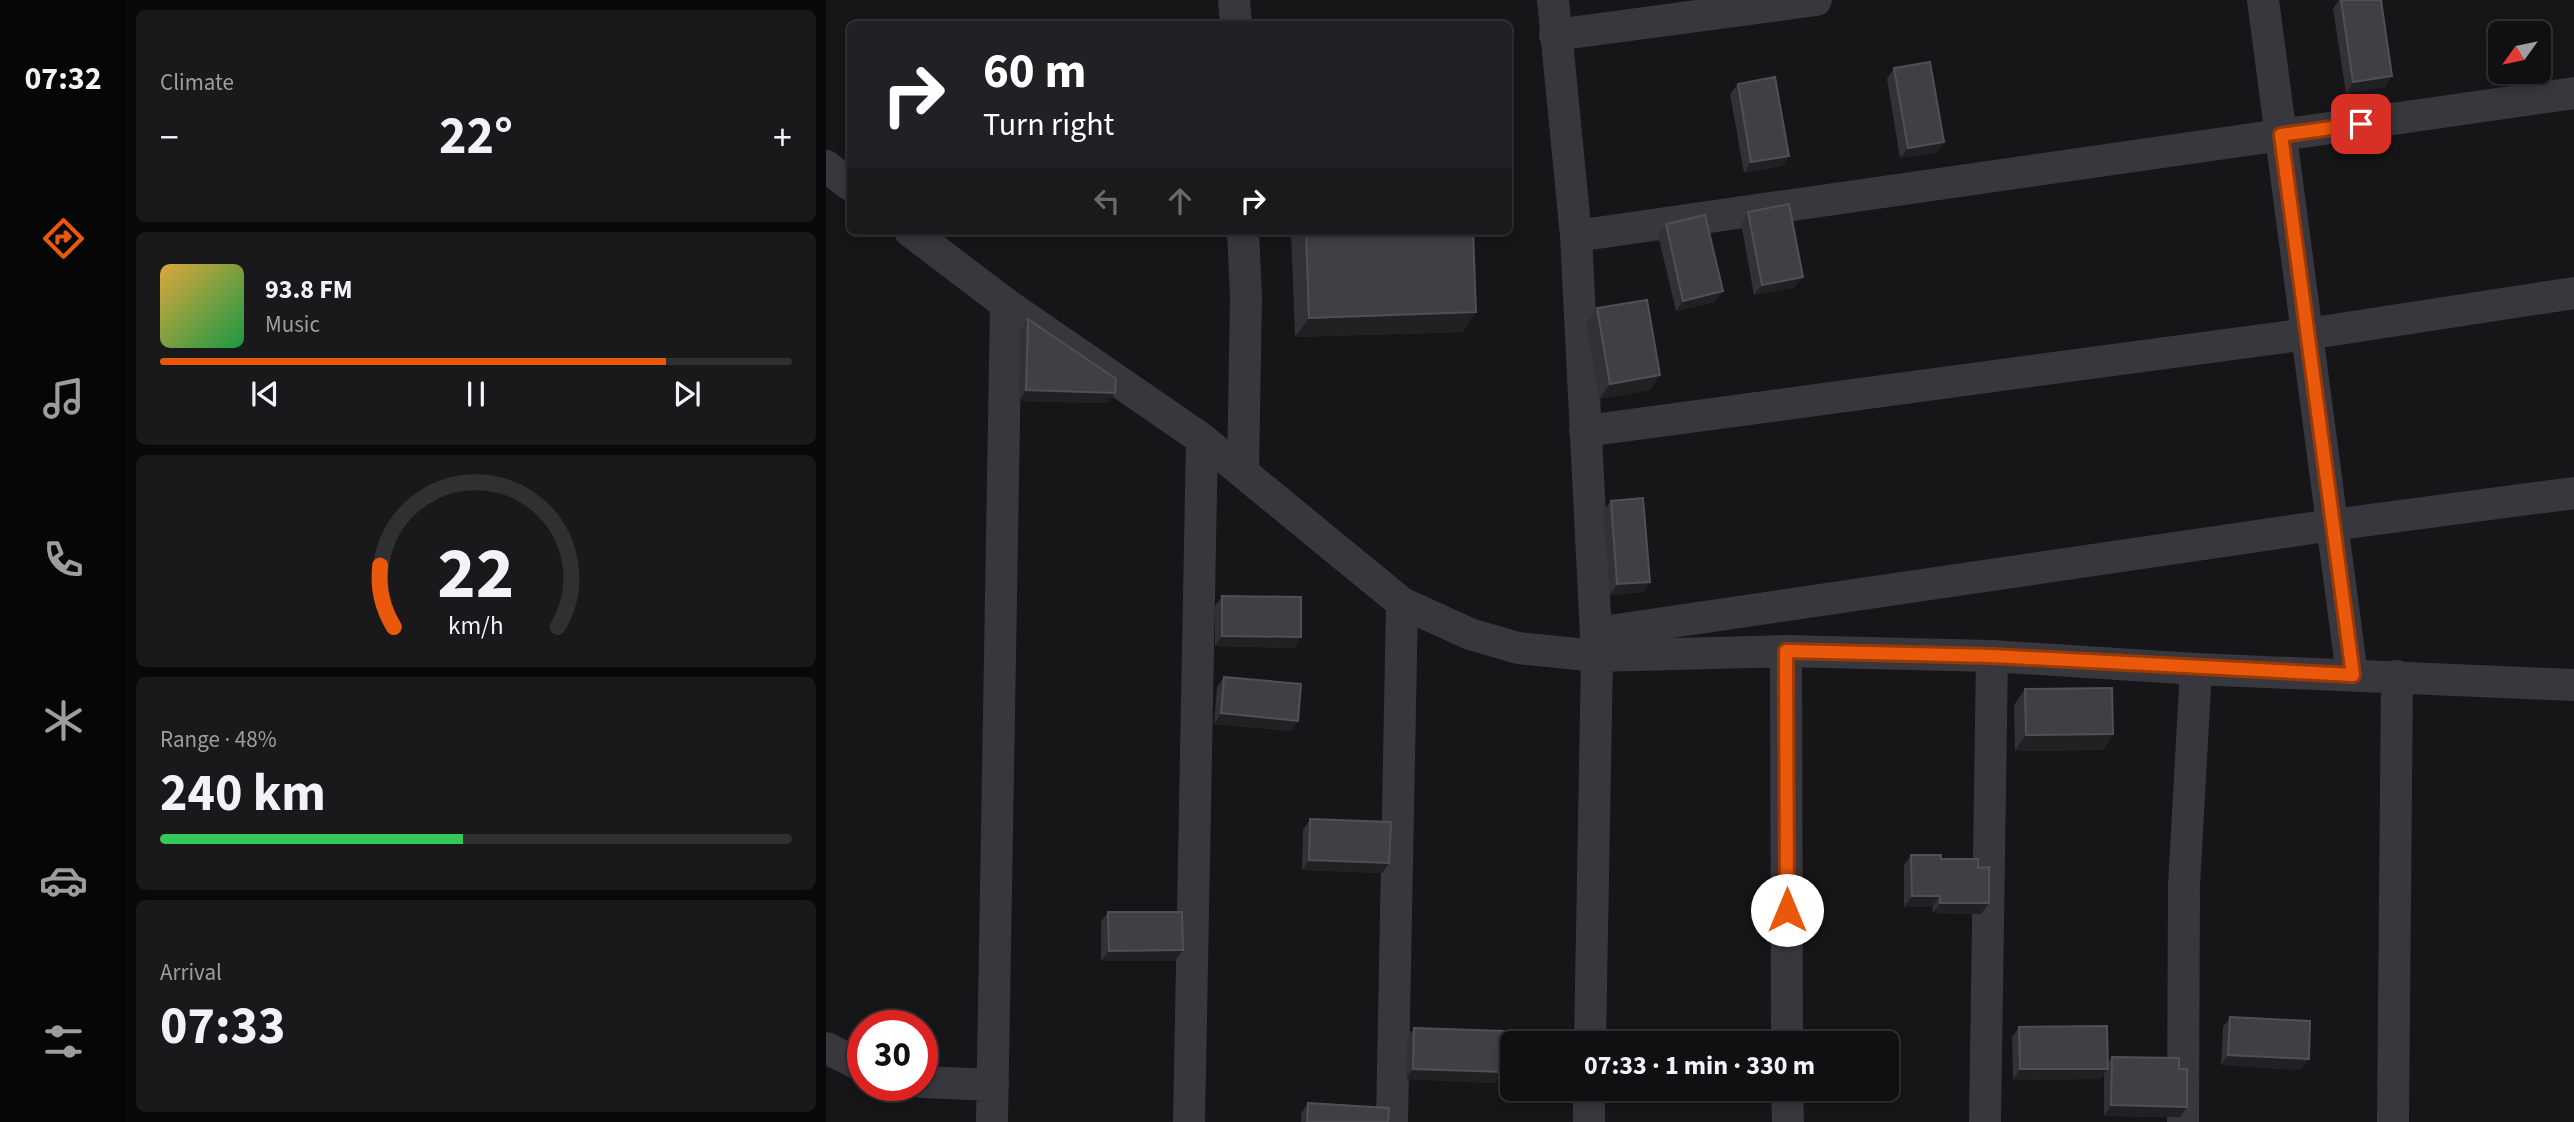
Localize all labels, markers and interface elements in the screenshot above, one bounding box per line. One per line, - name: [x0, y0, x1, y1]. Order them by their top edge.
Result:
- north arrow: [2488, 21, 2552, 84]
- map controls: [2488, 21, 2551, 84]
- text: 60 m: [983, 37, 1087, 107]
- icon: right: [868, 49, 959, 140]
- text: 07:32: [24, 56, 102, 102]
- text: Climate: [160, 66, 234, 99]
- pin: [2331, 94, 2391, 154]
- text: 22°: [439, 100, 513, 174]
- text: Turn right: [983, 102, 1114, 148]
- icon: arrive: [2342, 105, 2380, 143]
- text: −: [160, 111, 179, 165]
- text: +: [773, 111, 792, 165]
- icon: left: [1088, 182, 1126, 220]
- icon: ahead: [1161, 182, 1199, 220]
- icon: right: [1234, 182, 1272, 220]
- icon: directions: [39, 214, 88, 263]
- text: 93.8 FM: [265, 271, 353, 308]
- text: Music: [265, 308, 320, 341]
- icon: music: [39, 374, 88, 423]
- icon: previous: [246, 375, 284, 413]
- icon: pause: [457, 375, 495, 413]
- icon: next: [668, 375, 706, 413]
- text: 22: [438, 522, 514, 626]
- icon: phone: [39, 535, 88, 584]
- text: km/h: [448, 608, 504, 644]
- icon: climate: [39, 696, 88, 745]
- text: Range · 48%: [160, 723, 277, 756]
- text: 240 km: [160, 757, 326, 831]
- icon: car: [39, 856, 88, 905]
- position arrow: [1750, 873, 1824, 947]
- text: Arrival: [160, 956, 222, 989]
- text: 07:33: [160, 990, 285, 1064]
- speed limit sign: 30: [847, 1010, 938, 1101]
- icon: filters: [39, 1017, 88, 1066]
- text: 07:33 · 1 min · 330 m: [1584, 1047, 1815, 1084]

